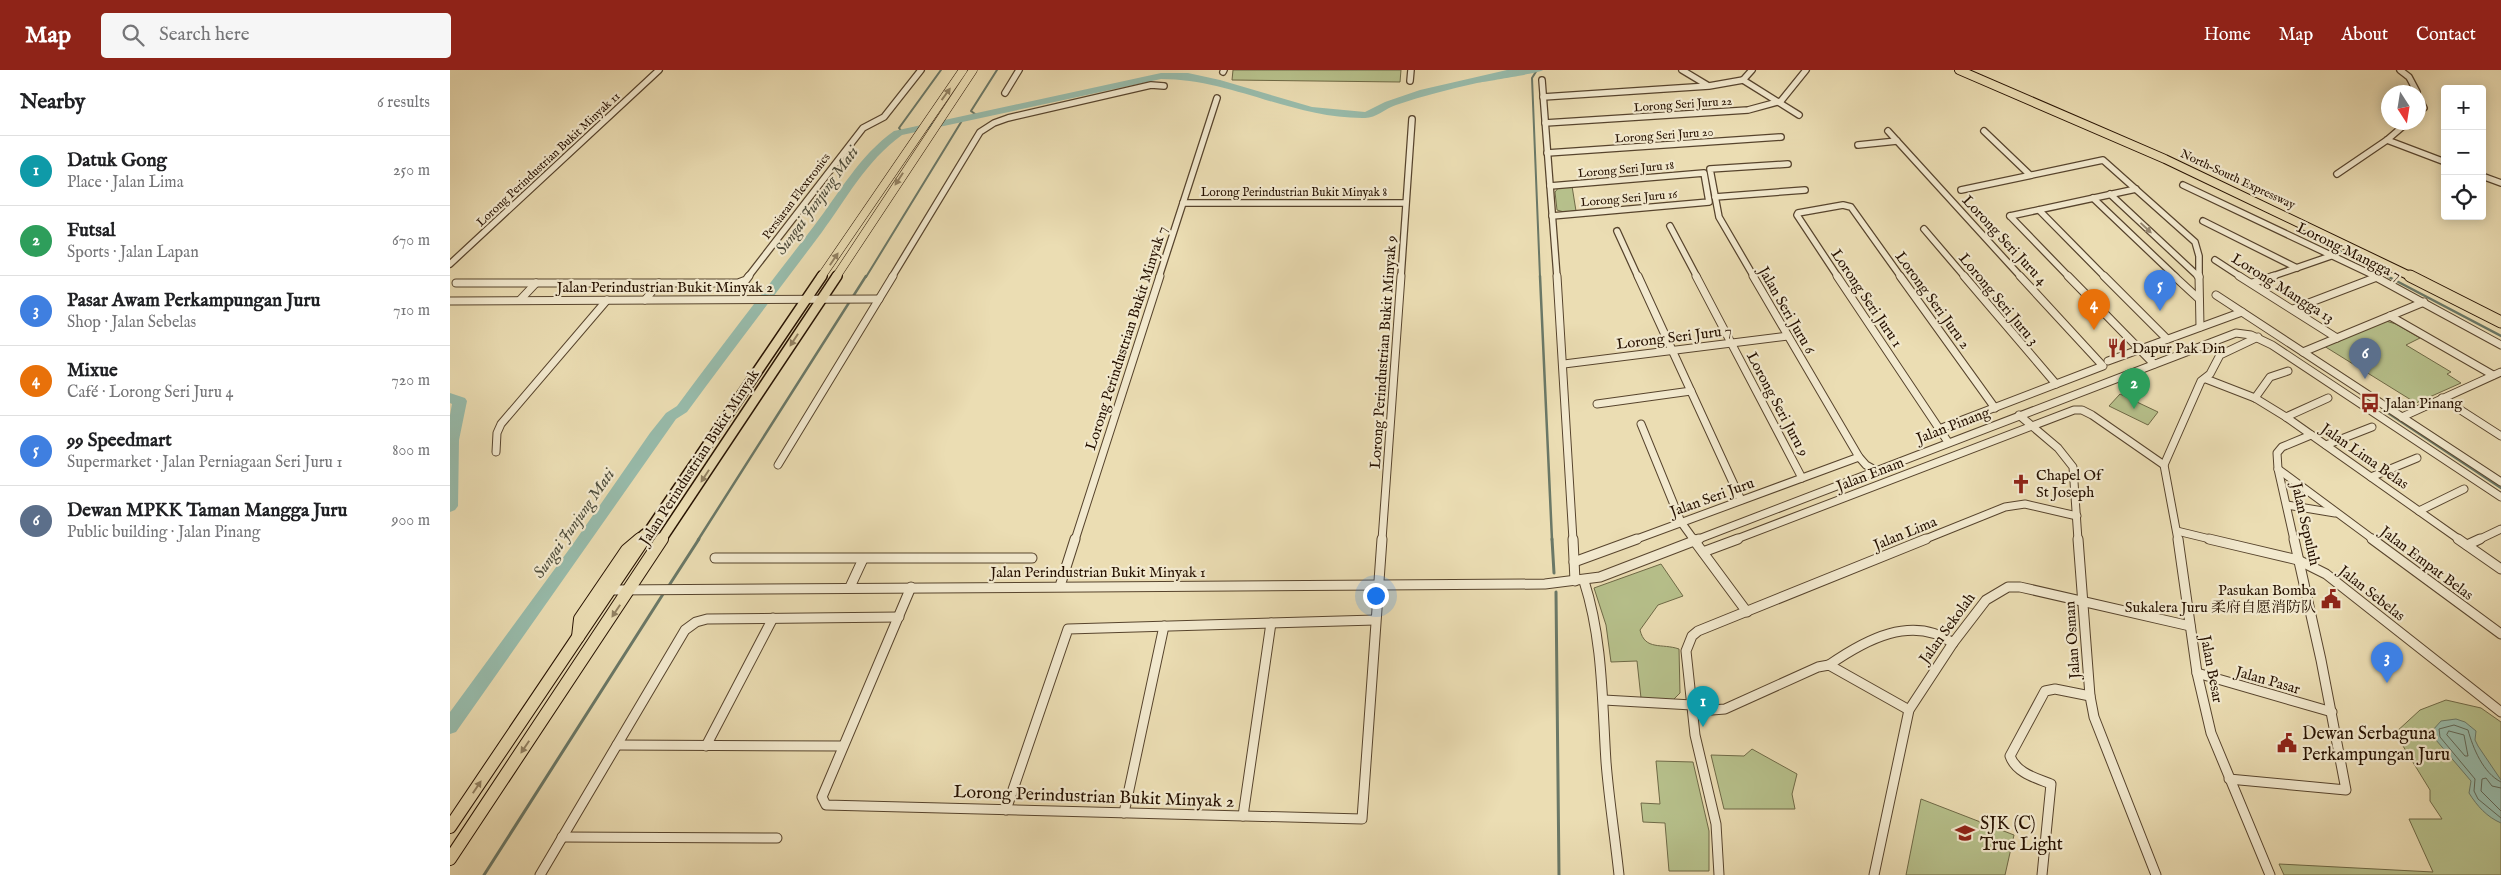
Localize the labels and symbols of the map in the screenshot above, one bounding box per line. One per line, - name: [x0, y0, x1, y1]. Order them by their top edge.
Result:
- north arrow: [2381, 85, 2426, 130]
- one-way arrow: [941, 87, 951, 101]
- street label: Lorong Perindustrian Bukit Minyak 11: [473, 89, 623, 230]
- street label: Lorong Seri Juru 22: [1633, 94, 1733, 116]
- street label: Lorong Seri Juru 20: [1614, 125, 1714, 147]
- water label: Sungai Junjung Mati: [772, 142, 864, 259]
- street label: North–South Expressway: [2177, 146, 2298, 214]
- street label: Persiaran Flextronics: [759, 150, 834, 242]
- street label: Lorong Seri Juru 18: [1577, 158, 1675, 182]
- one-way arrow: [895, 172, 904, 186]
- street label: Lorong Perindustrian Bukit Minyak 8: [1201, 185, 1388, 200]
- street label: Lorong Seri Juru 16: [1580, 187, 1679, 211]
- street label: Lorong Seri Juru 4: [1958, 191, 2052, 290]
- street label: Lorong Mangga 7: [2294, 218, 2404, 285]
- one-way arrow: [2140, 222, 2152, 234]
- street label: Lorong Perindustrian Bukit Minyak 7: [1081, 224, 1172, 453]
- street label: Lorong Perindustrian Bukit Minyak 9: [1366, 235, 1401, 469]
- street label: Lorong Seri Juru 1: [1827, 245, 1907, 351]
- street label: Lorong Seri Juru 2: [1891, 248, 1974, 353]
- street label: Lorong Seri Juru 3: [1954, 249, 2043, 349]
- street label: Lorong Mangga 13: [2228, 249, 2338, 328]
- one-way arrow: [829, 252, 838, 265]
- street label: Jalan Seri Juru 6: [1753, 261, 1820, 358]
- pin: 5: [2144, 270, 2176, 311]
- street label: Jalan Perindustrian Bukit Minyak 2: [555, 278, 773, 297]
- pin: 4: [2078, 289, 2110, 330]
- street label: Lorong Seri Juru 7: [1615, 321, 1733, 354]
- one-way arrow: [789, 333, 799, 347]
- restaurant icon: Dapur Pak Din: [2106, 337, 2128, 359]
- pin: 6: [2349, 338, 2381, 379]
- place label: Dapur Pak Din: [2132, 339, 2226, 358]
- street label: Lorong Seri Juru 9: [1742, 349, 1813, 460]
- street label: Jalan Perindustrian Bukit Minyak: [634, 365, 764, 551]
- pin: 2: [2118, 368, 2150, 409]
- bus stop icon: Jalan Pinang: [2359, 392, 2381, 414]
- place label: Jalan Pinang: [2383, 394, 2463, 413]
- street label: Jalan Pinang: [1912, 402, 1993, 449]
- street label: Jalan Lima Belas: [2316, 418, 2412, 494]
- street label: Jalan Enam: [1832, 453, 1907, 497]
- water label: Sungai Junjung Mati: [529, 464, 621, 583]
- place label: Chapel Of St Joseph: [2036, 466, 2104, 502]
- one-way arrow: [700, 469, 710, 482]
- street label: Jalan Seri Juru: [1666, 473, 1757, 522]
- church icon: Chapel Of St Joseph: [2010, 473, 2032, 495]
- street label: Jalan Sepuluh: [2286, 479, 2324, 567]
- street label: Jalan Lima: [1869, 512, 1940, 556]
- street label: Jalan Empat Belas: [2375, 521, 2477, 605]
- street label: Jalan Sebelas: [2333, 560, 2409, 625]
- street label: Jalan Perindustrian Bukit Minyak 1: [988, 563, 1206, 582]
- place label: Pasukan Bomba Sukalera Juru 柔府自愿消防队: [2125, 581, 2317, 617]
- your location: [1363, 583, 1389, 609]
- public building icon: Pasukan Bomba Sukalera Juru 柔府自愿消防队: [2320, 588, 2342, 610]
- street label: Jalan Sekolah: [1914, 589, 1980, 669]
- street label: Jalan Osman: [2060, 600, 2085, 681]
- one-way arrow: [611, 605, 620, 618]
- street label: Jalan Besar: [2195, 632, 2227, 705]
- pin: 3: [2371, 642, 2403, 683]
- street label: Jalan Pasar: [2231, 662, 2303, 699]
- pin: 1: [1687, 686, 1719, 727]
- place label: Dewan Serbaguna Perkampungan Juru: [2302, 723, 2450, 767]
- public building icon: Dewan Serbaguna Perkampungan Juru: [2276, 732, 2298, 754]
- one-way arrow: [520, 740, 530, 753]
- one-way arrow: [473, 780, 482, 794]
- street label: Lorong Perindustrian Bukit Minyak 2: [953, 781, 1235, 814]
- place label: SJK (C) True Light: [1980, 813, 2063, 857]
- school or university icon: SJK (C) True Light: [1954, 822, 1976, 844]

